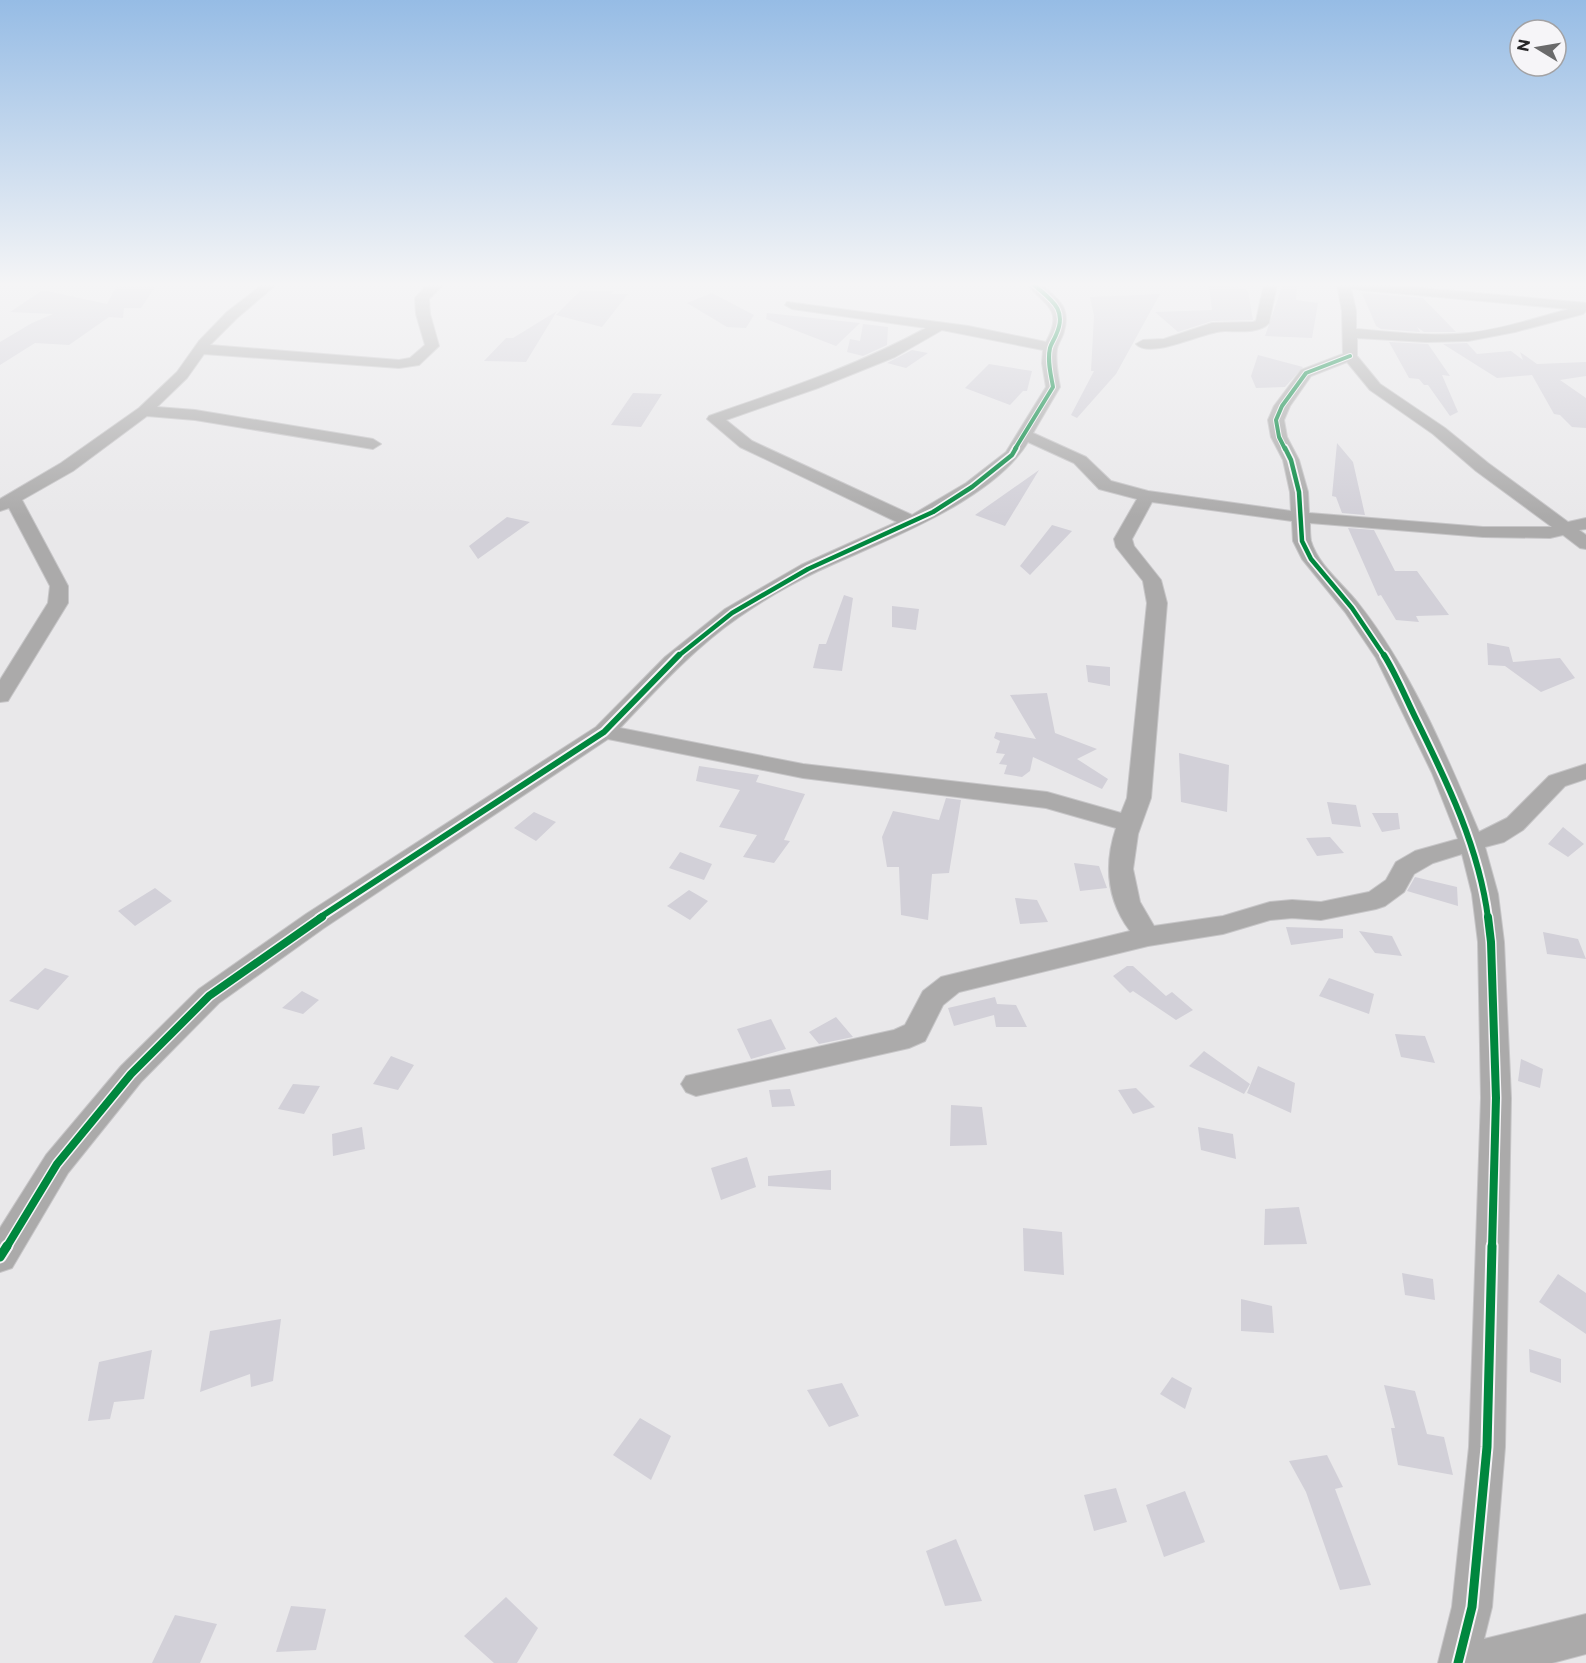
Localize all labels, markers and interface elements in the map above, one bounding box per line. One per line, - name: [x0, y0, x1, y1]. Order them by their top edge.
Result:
- north arrow: [1508, 18, 1568, 78]
- text: N: [1512, 37, 1533, 53]

